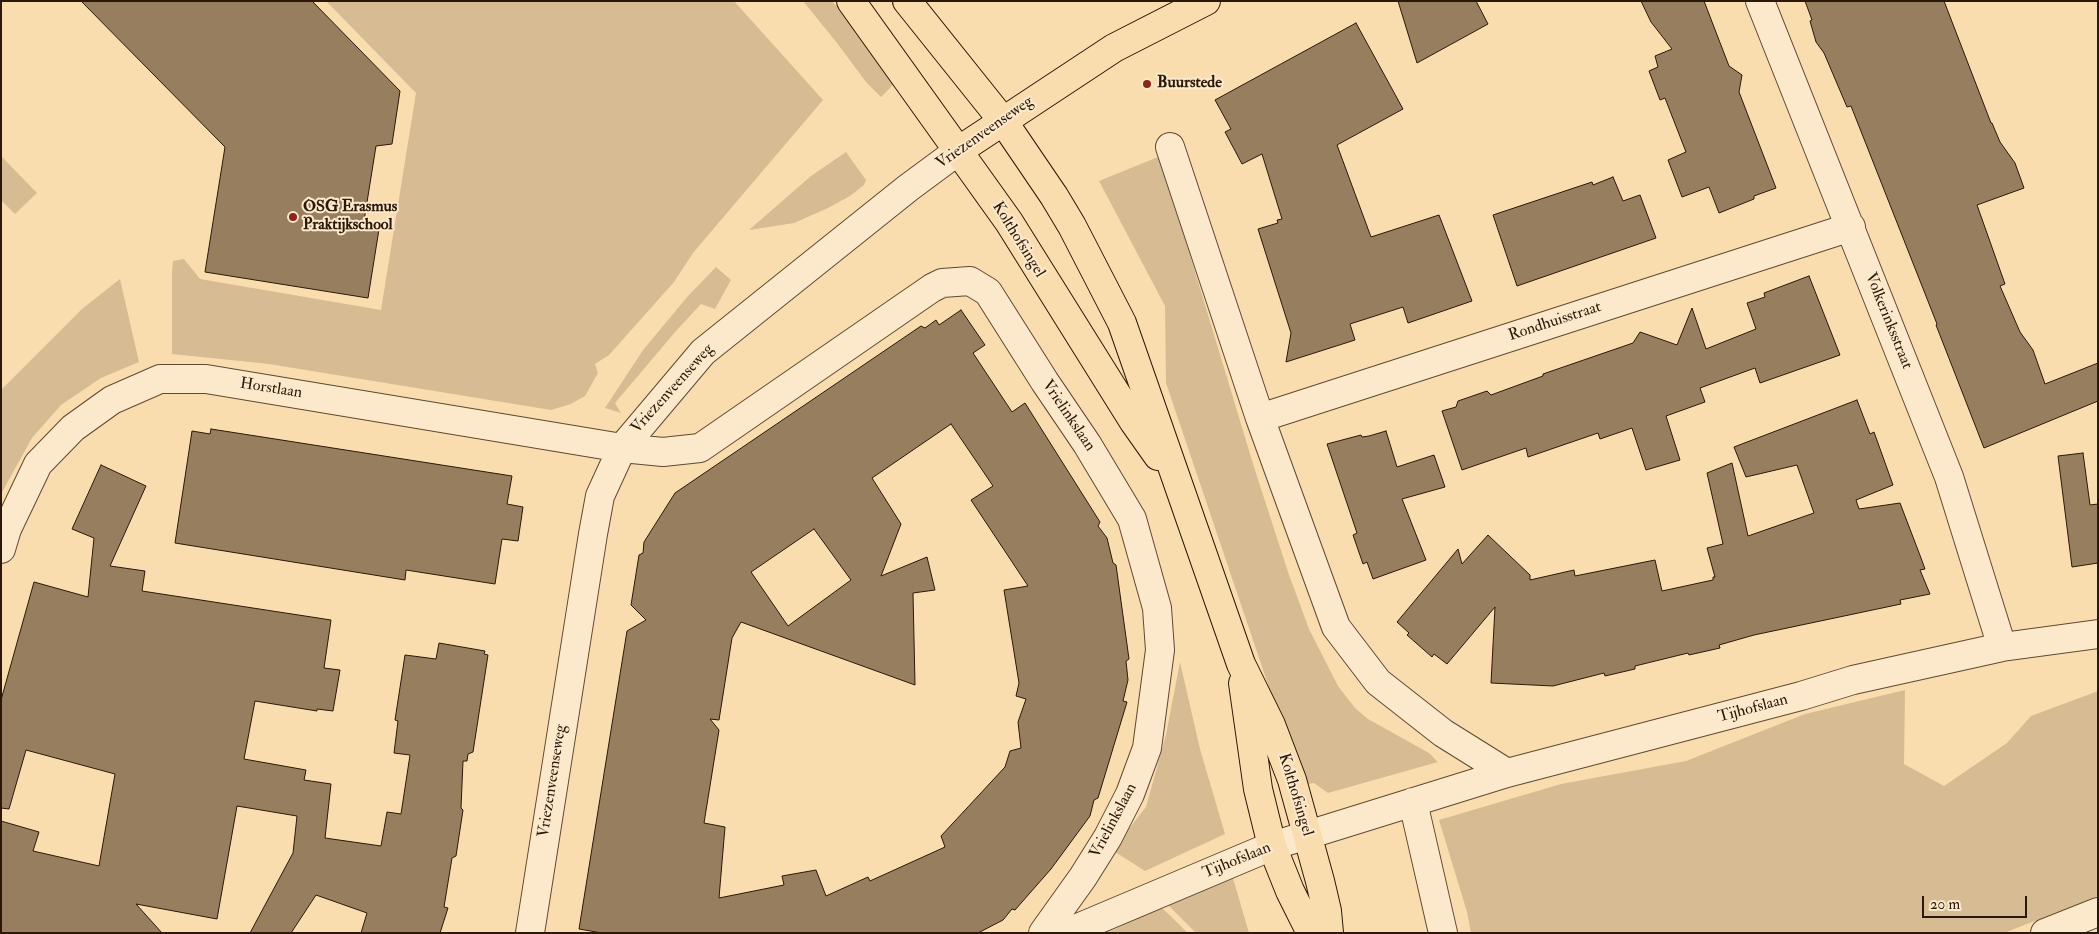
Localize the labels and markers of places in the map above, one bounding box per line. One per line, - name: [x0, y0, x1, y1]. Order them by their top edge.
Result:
- place label: Buurstede: [1157, 74, 1222, 94]
- marker: Buurstede: [1141, 78, 1153, 90]
- place label: OSG Erasmus Praktijkschool: [303, 198, 397, 236]
- marker: OSG Erasmus Praktijkschool: [287, 211, 299, 223]

